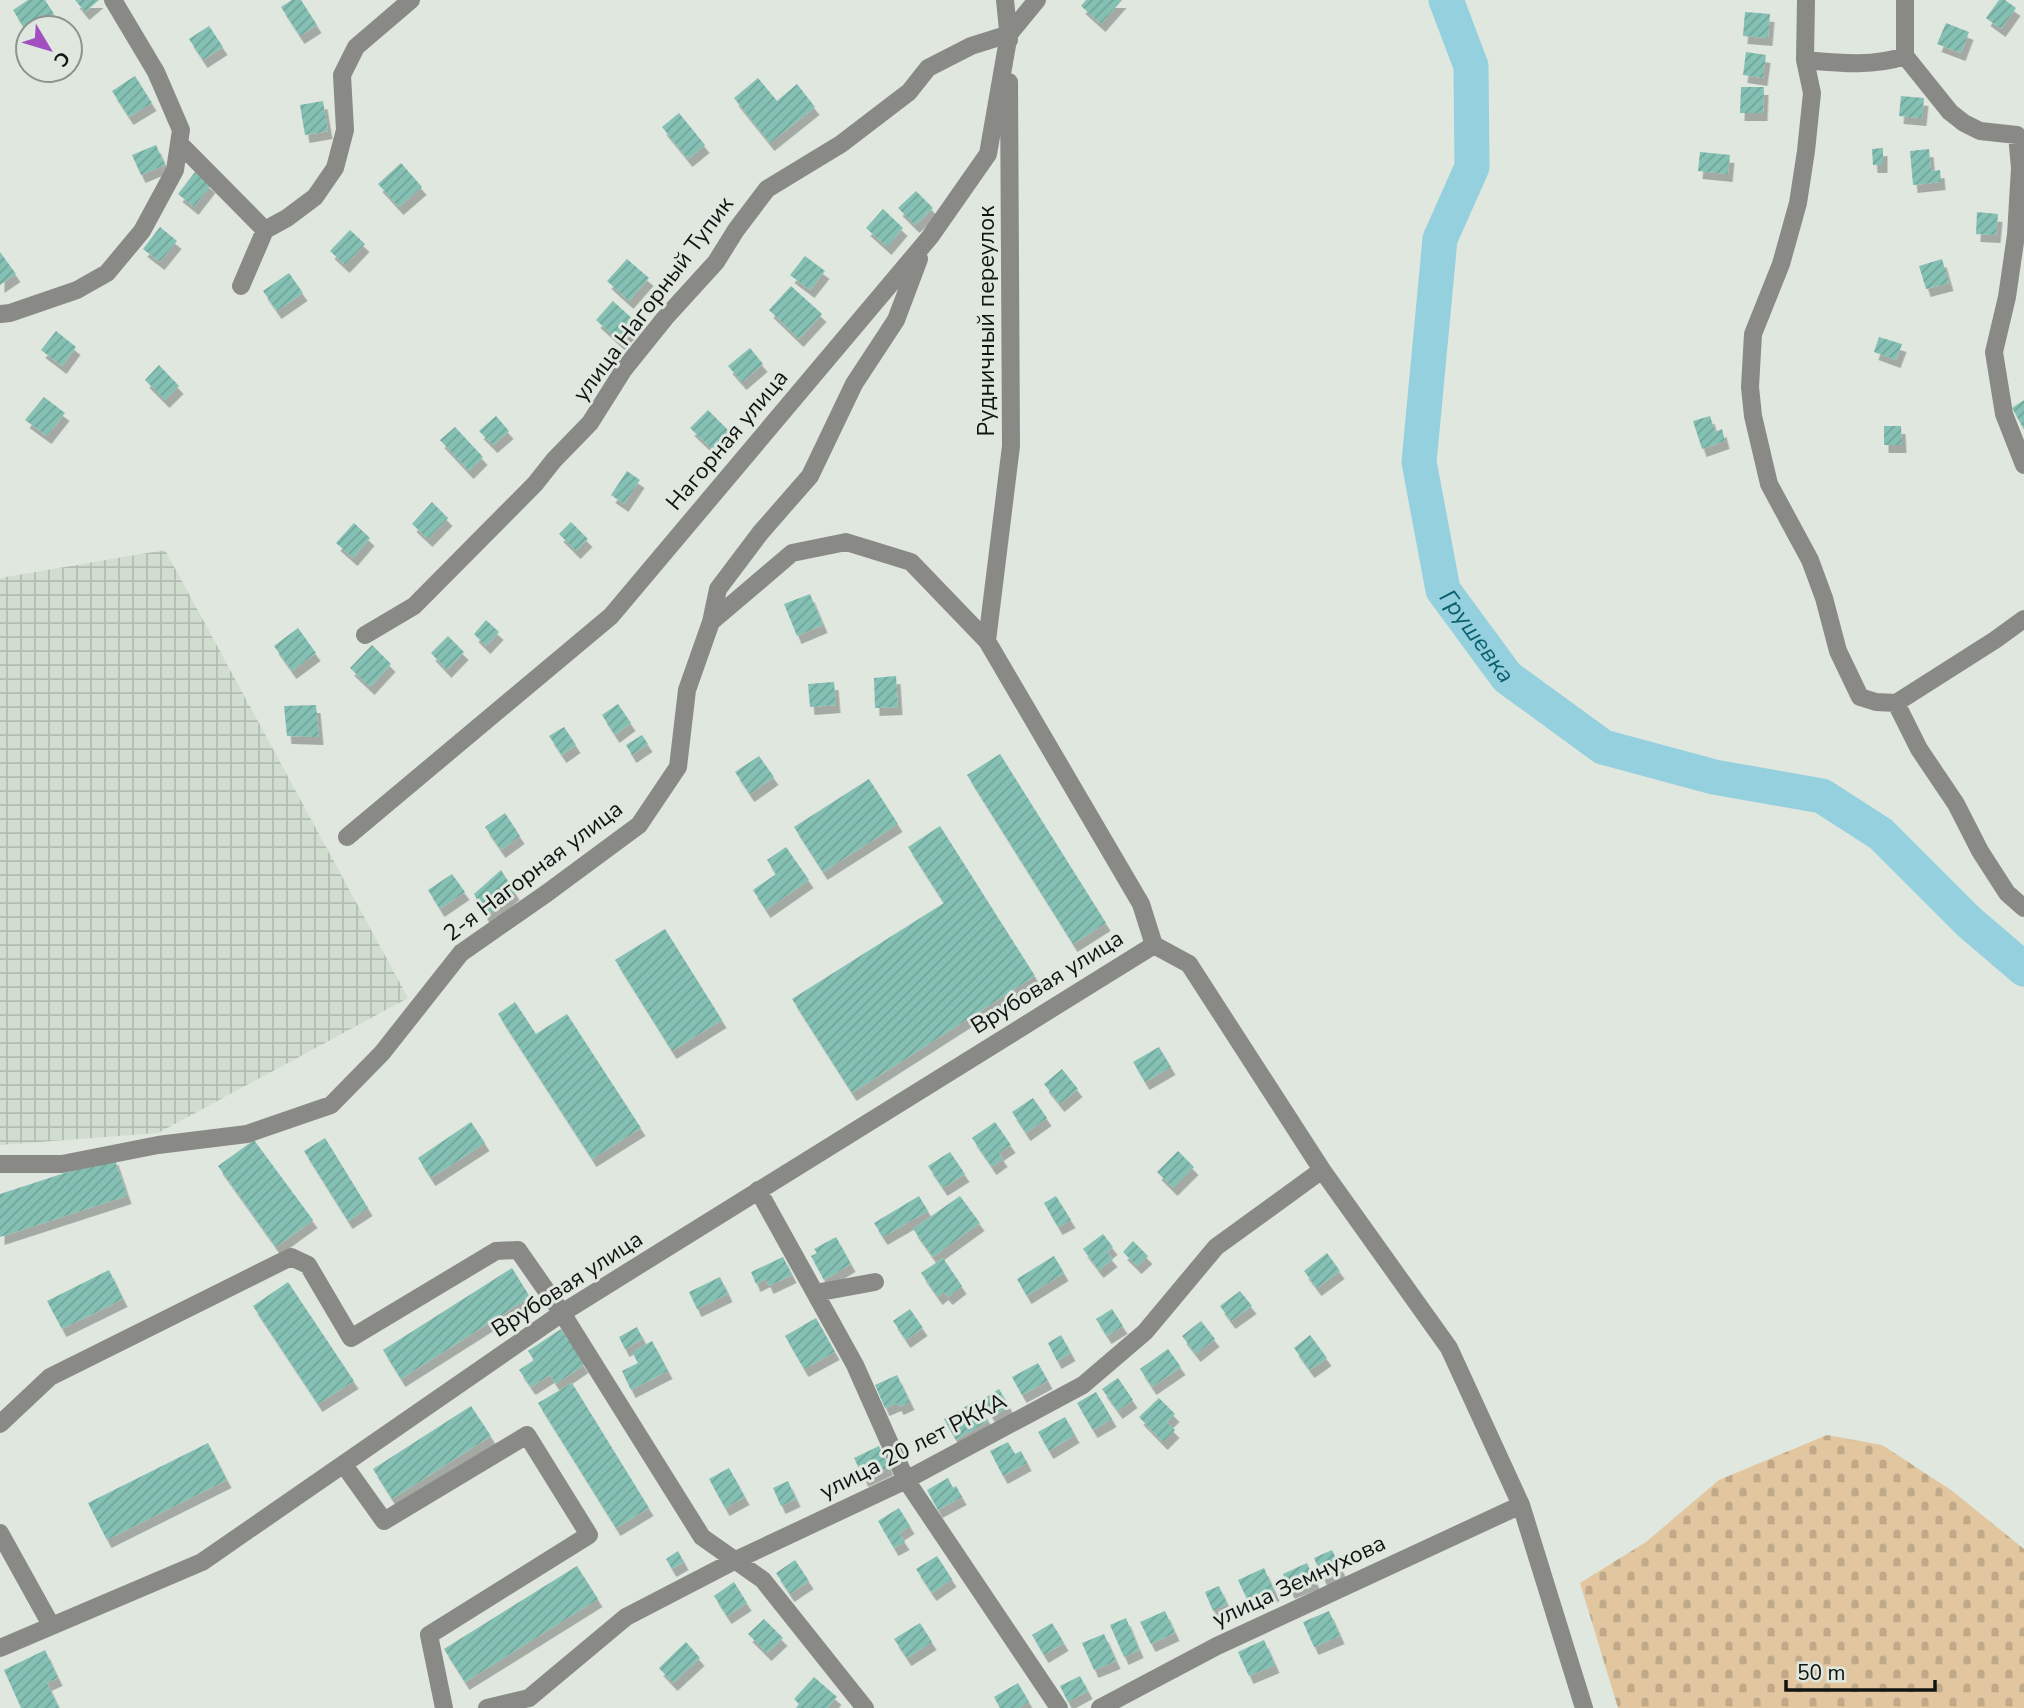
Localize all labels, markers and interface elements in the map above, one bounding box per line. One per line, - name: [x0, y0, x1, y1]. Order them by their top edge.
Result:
- north arrow: [14, 14, 84, 84]
- text: С: [47, 46, 76, 72]
- street label: улица Нагорный Тупик: [566, 189, 741, 408]
- street label: Рудничный переулок: [971, 205, 1002, 436]
- street label: Нагорная улица: [659, 363, 795, 517]
- water label: Грушевка: [1432, 583, 1522, 689]
- street label: 2-я Нагорная улица: [437, 793, 629, 949]
- street label: Врубовая улица: [965, 923, 1129, 1041]
- street label: Врубовая улица: [485, 1223, 649, 1345]
- street label: улица 20 лет РККА: [814, 1385, 1012, 1507]
- street label: улица Земнухова: [1207, 1527, 1391, 1635]
- scale bar: [1786, 1648, 1935, 1692]
- text: 50 m: [1797, 1659, 1846, 1687]

